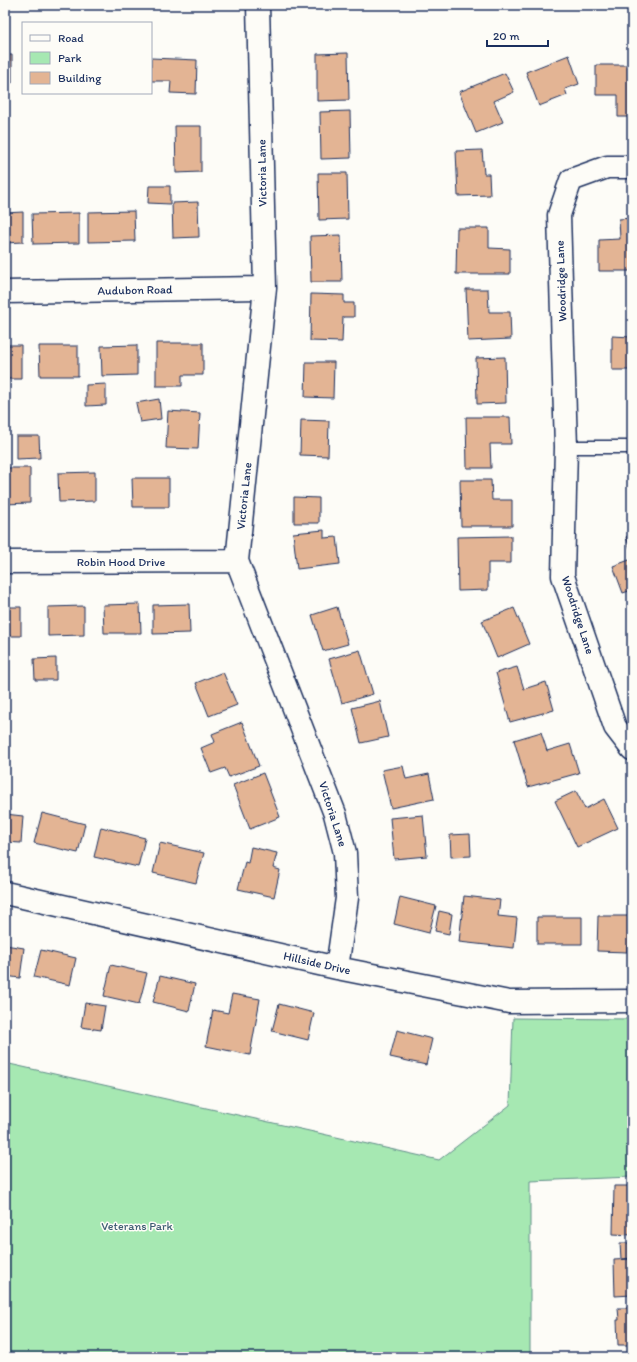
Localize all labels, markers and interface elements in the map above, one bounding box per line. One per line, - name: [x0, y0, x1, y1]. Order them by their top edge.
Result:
- legend: [22, 22, 152, 94]
- scale bar: [487, 22, 548, 48]
- text: 20 m: [493, 29, 520, 43]
- text: Road: [58, 31, 84, 45]
- text: Park: [58, 51, 82, 65]
- text: Building: [58, 71, 102, 85]
- street label: Victoria Lane: [254, 139, 270, 207]
- street label: Woodridge Lane: [553, 240, 569, 322]
- street label: Audubon Road: [97, 282, 173, 298]
- street label: Victoria Lane: [234, 461, 255, 530]
- street label: Robin Hood Drive: [77, 555, 166, 569]
- street label: Woodridge Lane: [559, 574, 597, 656]
- street label: Victoria Lane: [316, 780, 350, 849]
- street label: Hillside Drive: [282, 948, 352, 978]
- park label: Veterans Park: [101, 1219, 174, 1233]

